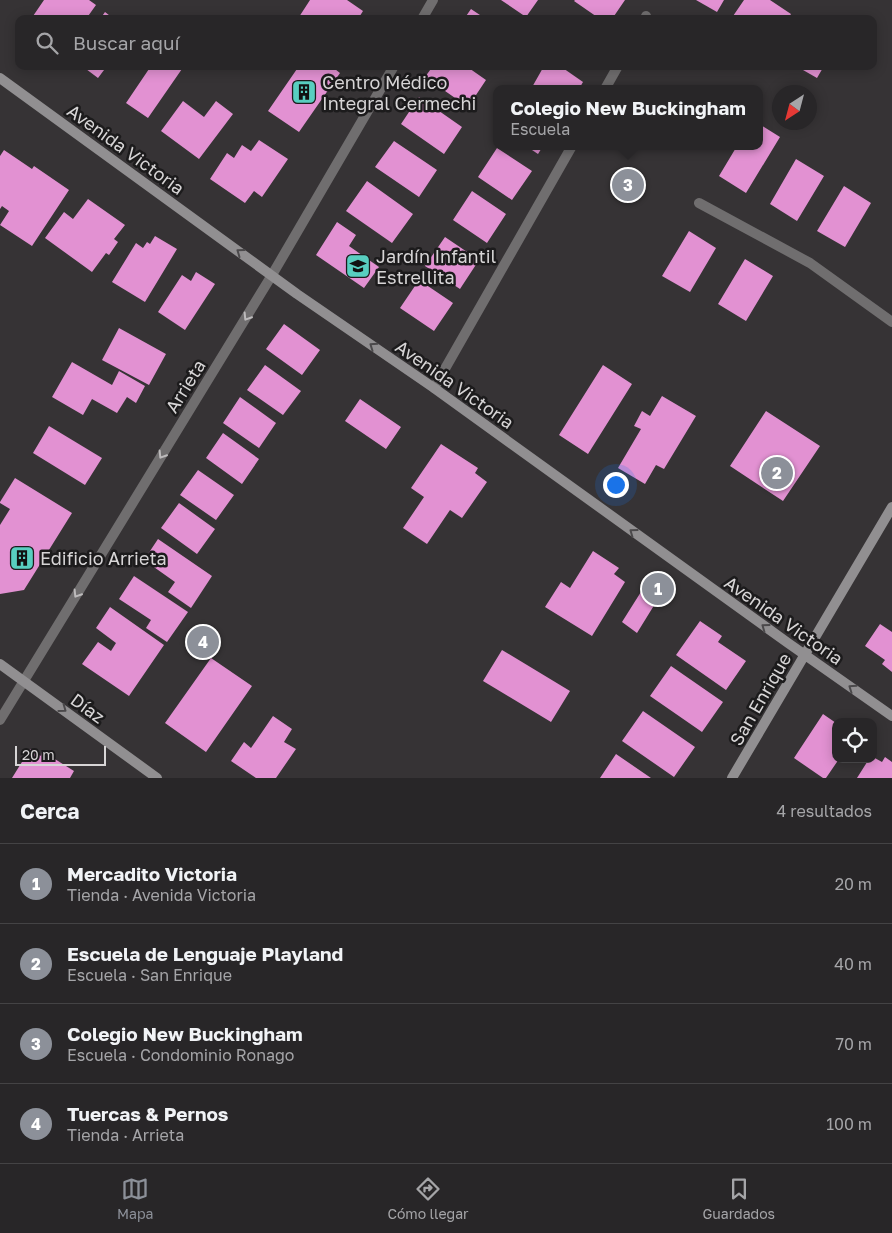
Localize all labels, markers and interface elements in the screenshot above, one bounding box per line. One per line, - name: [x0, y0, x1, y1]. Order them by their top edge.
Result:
- search box: [15, 15, 877, 70]
- icon: search: [33, 29, 61, 57]
- text: Buscar aquí: [73, 31, 180, 54]
- place label: Centro Médico Integral Cermechi: [322, 71, 476, 114]
- building icon: Centro Médico Integral Cermechi: [291, 79, 317, 105]
- popup: [493, 85, 763, 150]
- north arrow: [772, 85, 817, 130]
- text: Colegio New Buckingham: [510, 96, 746, 119]
- street label: Avenida Victoria: [63, 99, 189, 199]
- text: Escuela: [510, 119, 570, 139]
- pin: 3: [612, 166, 644, 204]
- place label: Jardín Infantil Estrellita: [376, 245, 496, 288]
- one-way arrow: [236, 249, 246, 258]
- school or university icon: Jardín Infantil Estrellita: [345, 253, 371, 279]
- one-way arrow: [243, 311, 253, 320]
- street label: Avenida Victoria: [392, 335, 518, 433]
- one-way arrow: [369, 343, 378, 352]
- street label: Arrieta: [160, 355, 210, 417]
- one-way arrow: [158, 450, 168, 459]
- pin: 2: [761, 454, 793, 492]
- your location: [603, 472, 629, 498]
- one-way arrow: [629, 529, 639, 538]
- building icon: Edificio Arrieta: [9, 545, 35, 571]
- place label: Edificio Arrieta: [40, 547, 167, 569]
- pin: 1: [642, 570, 674, 608]
- street label: Avenida Victoria: [721, 571, 847, 669]
- one-way arrow: [73, 588, 83, 597]
- pin: 4: [187, 623, 219, 661]
- one-way arrow: [761, 624, 771, 633]
- street label: San Enrique: [725, 649, 795, 749]
- one-way arrow: [848, 685, 858, 694]
- street label: Díaz: [67, 688, 109, 728]
- one-way arrow: [57, 703, 66, 712]
- map controls: [832, 718, 877, 763]
- button: locate: [832, 718, 877, 763]
- scale bar: [15, 743, 106, 766]
- text: 20 m: [22, 746, 55, 763]
- text: Cerca: [20, 798, 79, 824]
- text: 4 resultados: [777, 801, 872, 821]
- text: Mercadito Victoria: [67, 862, 237, 885]
- text: 1: [32, 874, 40, 894]
- text: 20 m: [835, 874, 872, 894]
- text: Tienda · Avenida Victoria: [67, 885, 256, 905]
- text: Escuela de Lenguaje Playland: [67, 942, 343, 965]
- text: 2: [31, 954, 41, 974]
- text: 40 m: [834, 954, 872, 974]
- text: Escuela · San Enrique: [67, 965, 232, 985]
- text: Colegio New Buckingham: [67, 1022, 303, 1045]
- text: 3: [31, 1034, 41, 1054]
- text: 70 m: [835, 1034, 872, 1054]
- text: Escuela · Condominio Ronago: [67, 1045, 294, 1065]
- text: Tuercas & Pernos: [67, 1102, 229, 1125]
- text: 4: [31, 1114, 41, 1134]
- text: 100 m: [826, 1114, 872, 1134]
- text: Tienda · Arrieta: [67, 1125, 184, 1145]
- tab: Mapa: [117, 1175, 153, 1222]
- tab: Cómo llegar: [387, 1175, 469, 1222]
- tab: Guardados: [702, 1175, 775, 1222]

